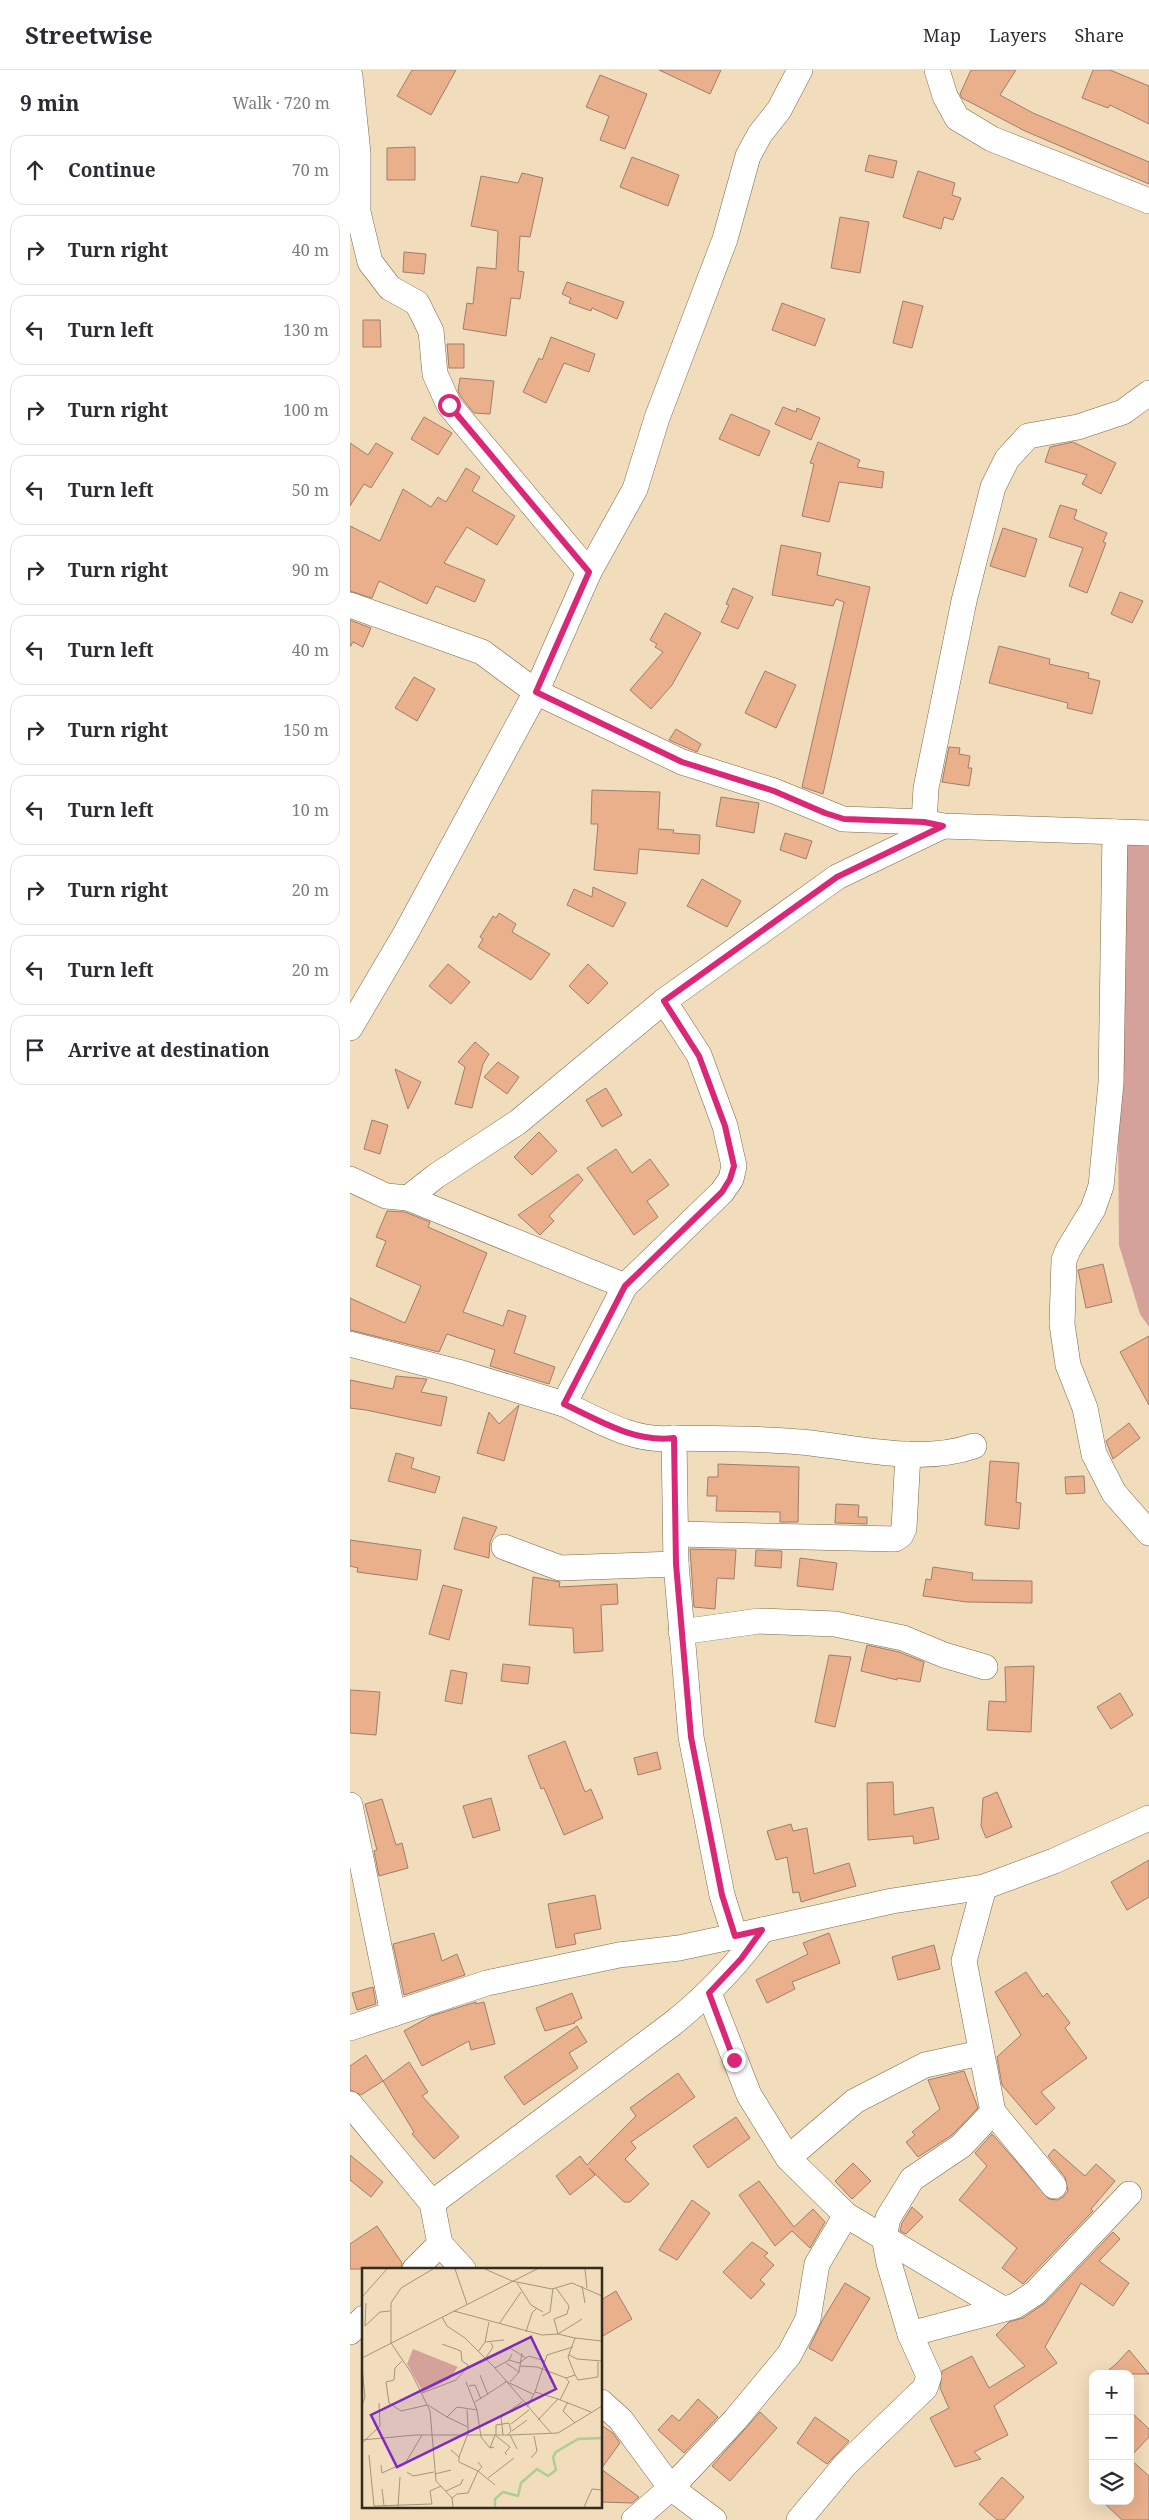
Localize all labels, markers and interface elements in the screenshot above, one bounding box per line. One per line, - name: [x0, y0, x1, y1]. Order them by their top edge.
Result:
- text: Streetwise: [25, 18, 153, 51]
- text: Map: [923, 23, 961, 47]
- text: Layers: [989, 23, 1047, 47]
- text: Share: [1075, 23, 1124, 47]
- text: 9 min: [20, 89, 79, 117]
- text: Walk · 720 m: [233, 92, 330, 114]
- icon: ahead: [21, 156, 49, 184]
- text: Continue: [68, 157, 156, 183]
- text: 70 m: [292, 159, 329, 181]
- icon: right: [21, 236, 49, 264]
- text: Turn right: [68, 237, 168, 263]
- text: 40 m: [292, 239, 329, 261]
- icon: left: [21, 316, 49, 344]
- text: Turn left: [68, 317, 154, 343]
- text: 130 m: [283, 319, 329, 341]
- route start: [438, 394, 461, 417]
- icon: right: [21, 396, 49, 424]
- text: Turn right: [68, 397, 168, 423]
- text: 100 m: [283, 399, 329, 421]
- icon: left: [21, 476, 49, 504]
- text: Turn left: [68, 477, 154, 503]
- text: 50 m: [292, 479, 329, 501]
- icon: right: [21, 556, 49, 584]
- text: Turn right: [68, 557, 168, 583]
- text: 90 m: [292, 559, 329, 581]
- icon: left: [21, 636, 49, 664]
- text: Turn left: [68, 637, 154, 663]
- text: 40 m: [292, 639, 329, 661]
- icon: right: [21, 716, 49, 744]
- text: Turn right: [68, 717, 168, 743]
- text: 150 m: [283, 719, 329, 741]
- icon: left: [21, 796, 49, 824]
- text: Turn left: [68, 797, 154, 823]
- text: 10 m: [292, 799, 329, 821]
- icon: right: [21, 876, 49, 904]
- text: Turn right: [68, 877, 168, 903]
- text: 20 m: [292, 879, 329, 901]
- icon: left: [21, 956, 49, 984]
- text: Turn left: [68, 957, 154, 983]
- text: 20 m: [292, 959, 329, 981]
- icon: arrive: [21, 1036, 49, 1064]
- text: Arrive at destination: [68, 1037, 270, 1063]
- route end: [723, 2049, 746, 2072]
- inset map: [362, 2268, 602, 2508]
- map controls: [1089, 2370, 1134, 2505]
- button: +: [1089, 2370, 1134, 2415]
- button: −: [1089, 2415, 1134, 2460]
- button: layers: [1089, 2460, 1134, 2505]

